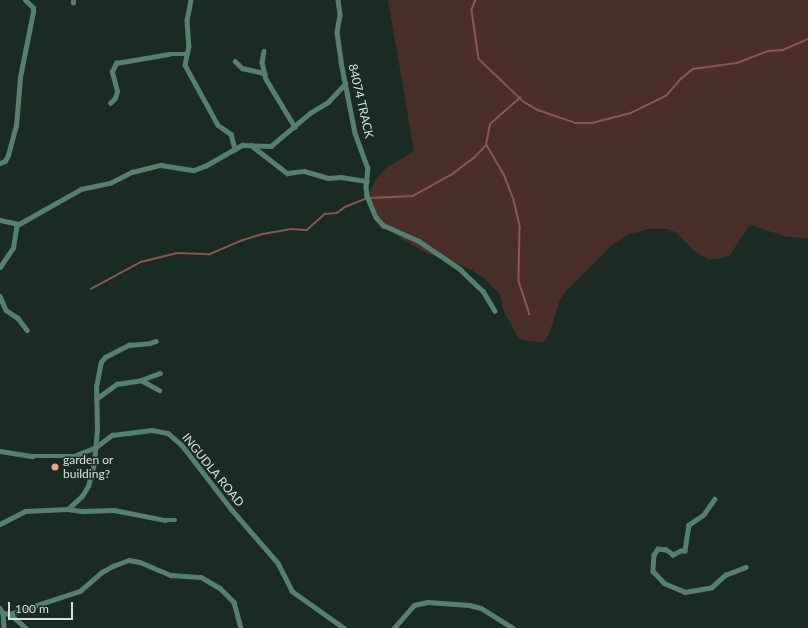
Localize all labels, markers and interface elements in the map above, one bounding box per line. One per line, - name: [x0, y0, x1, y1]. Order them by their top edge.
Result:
- street label: 84074 TRACK: [345, 62, 377, 140]
- street label: INGUDLA ROAD: [179, 430, 247, 510]
- place label: garden or building?: [63, 453, 113, 481]
- marker: garden or building?: [50, 462, 60, 472]
- scale bar: [10, 594, 75, 620]
- text: 100 m: [15, 601, 49, 616]

